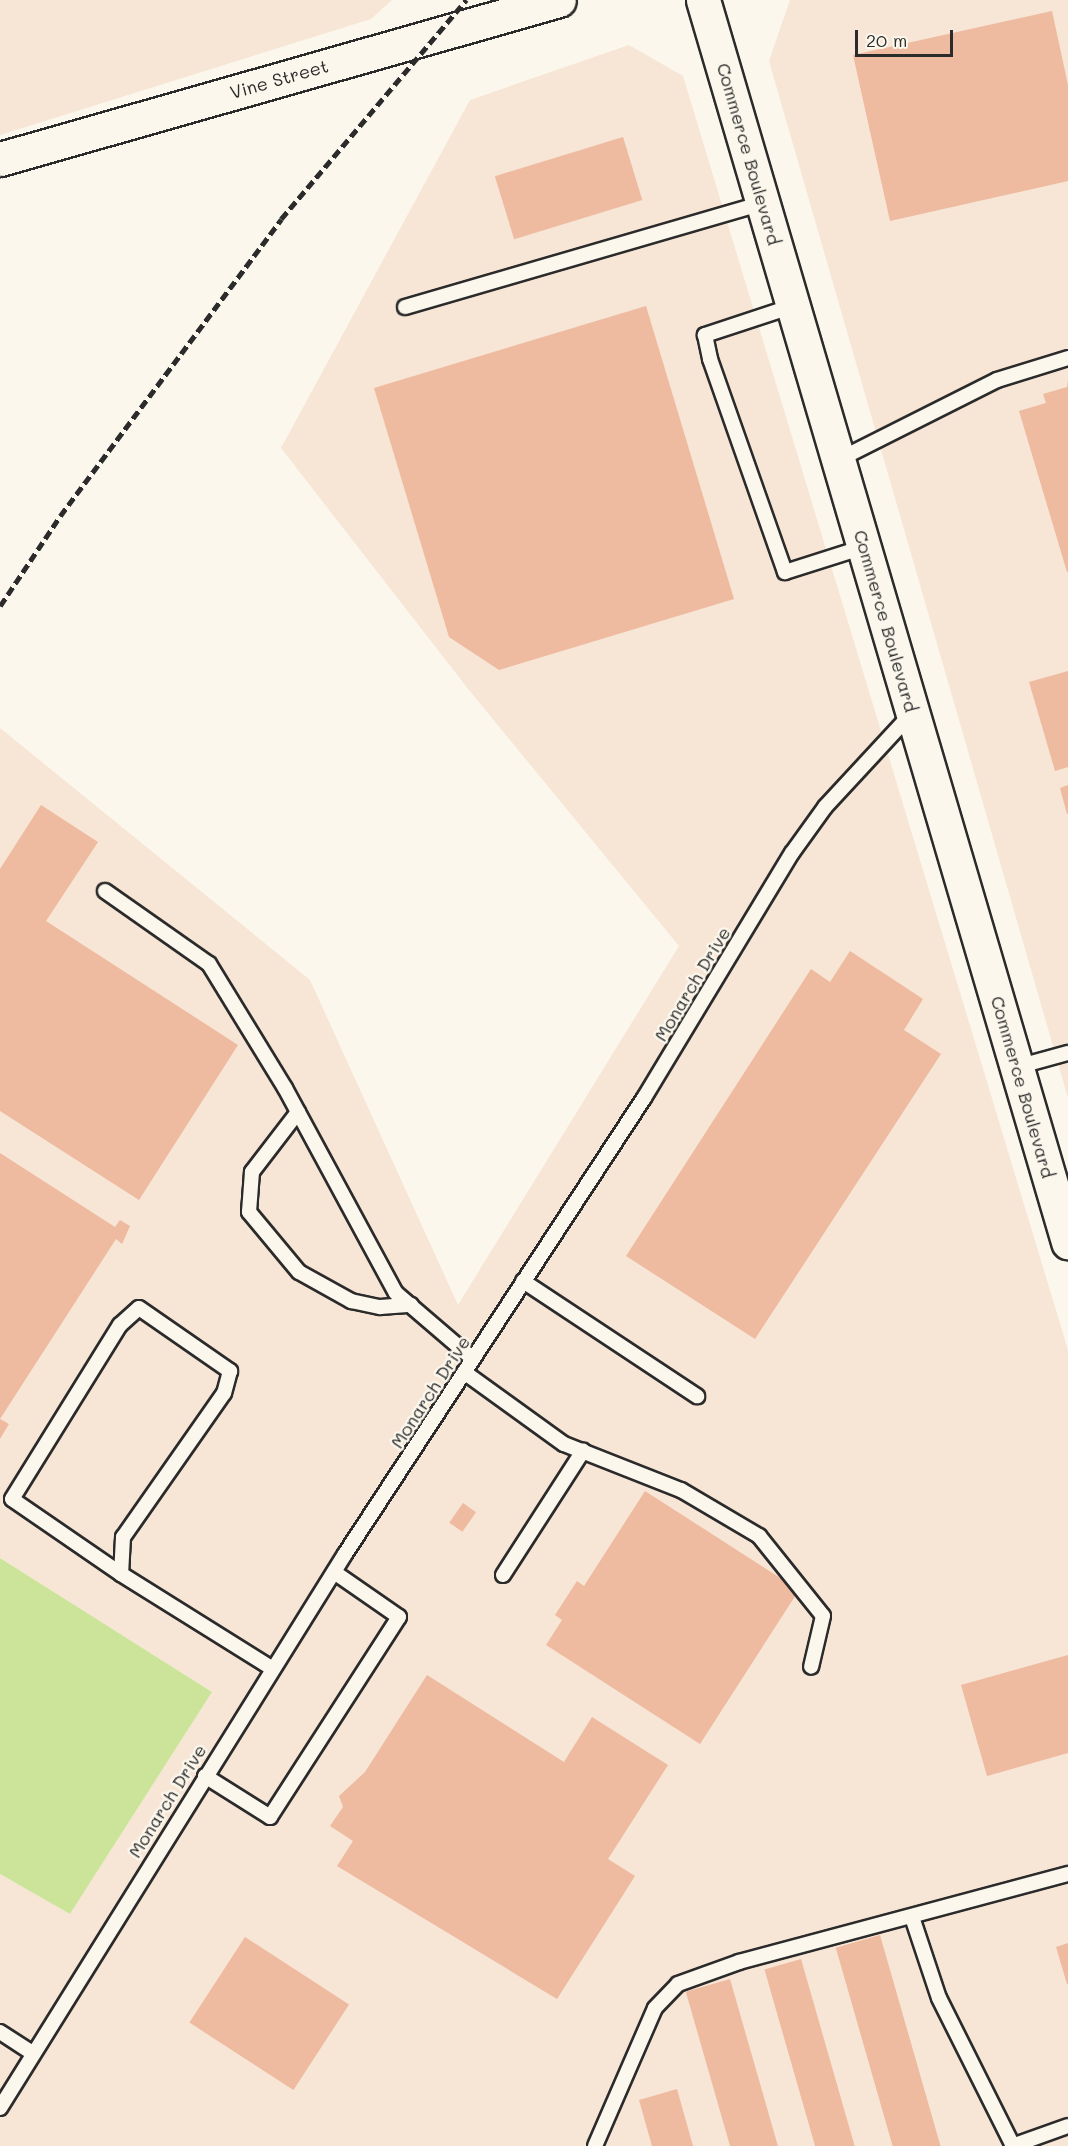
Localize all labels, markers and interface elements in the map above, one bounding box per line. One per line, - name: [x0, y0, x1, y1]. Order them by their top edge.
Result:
- scale bar: [858, 18, 956, 56]
- text: 20 m: [866, 28, 907, 52]
- street label: Vine Street: [227, 55, 331, 103]
- street label: Commerce Boulevard: [713, 60, 785, 248]
- street label: Commerce Boulevard: [850, 527, 922, 715]
- street label: Monarch Drive: [649, 923, 735, 1045]
- street label: Commerce Boulevard: [987, 993, 1059, 1181]
- street label: Monarch Drive: [386, 1332, 474, 1452]
- street label: Monarch Drive: [124, 1740, 210, 1862]

